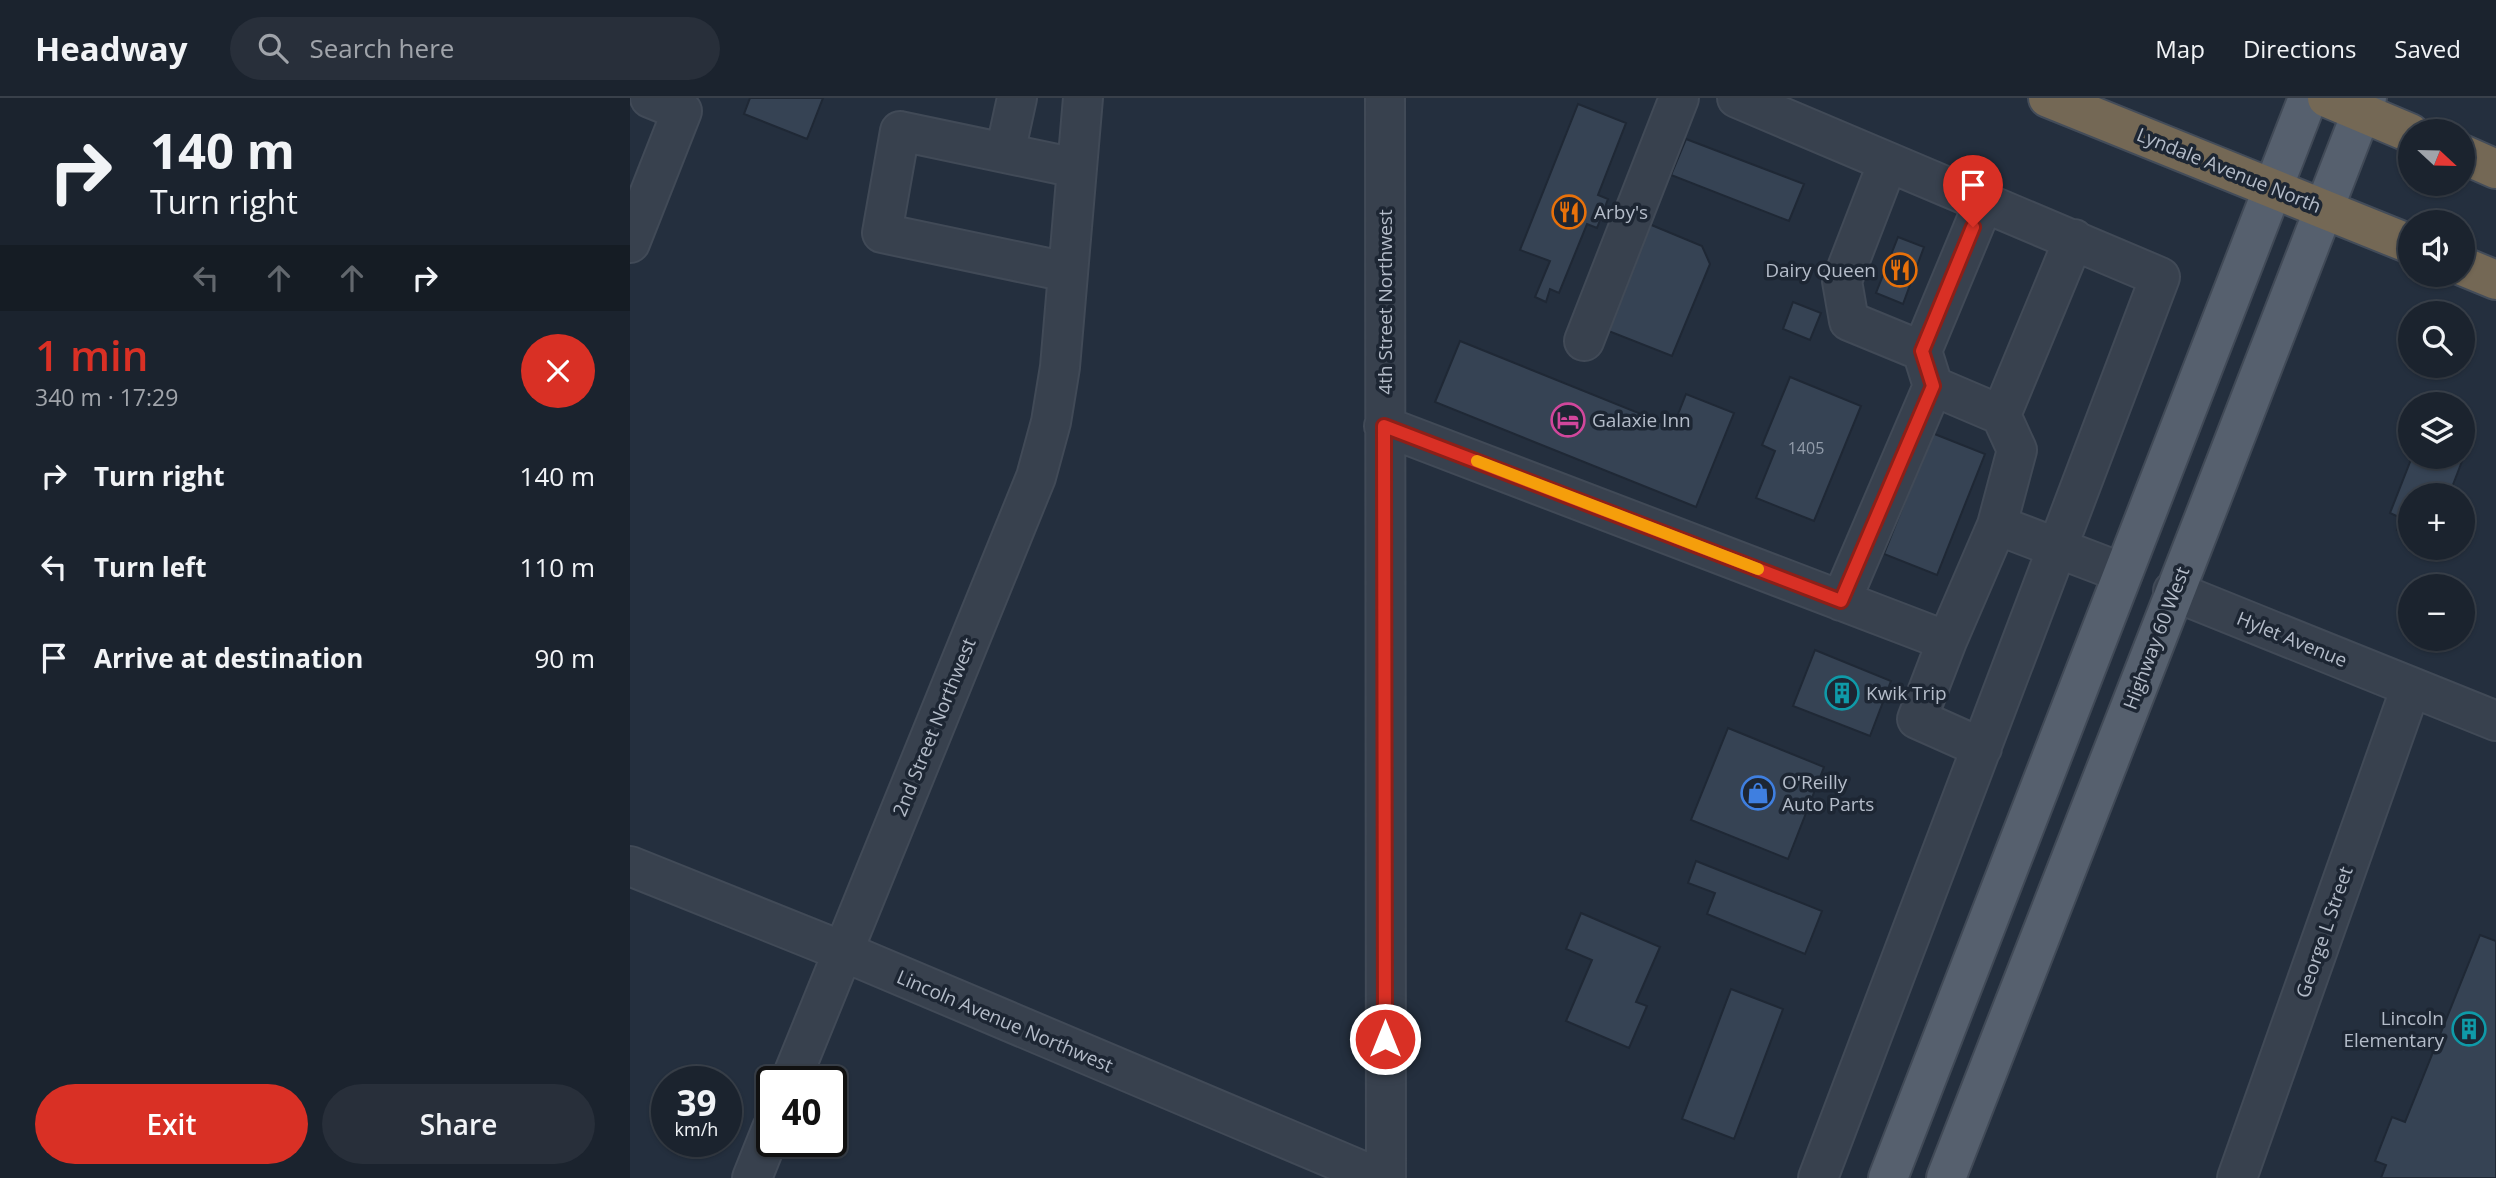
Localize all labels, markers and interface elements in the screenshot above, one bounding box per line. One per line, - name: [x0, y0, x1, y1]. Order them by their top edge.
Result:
- search box: [230, 17, 720, 80]
- text: Headway: [35, 26, 188, 71]
- icon: search: [254, 29, 292, 67]
- text: Search here: [310, 30, 454, 66]
- text: Map: [2155, 32, 2205, 65]
- text: Directions: [2243, 32, 2356, 65]
- text: Saved: [2394, 32, 2461, 65]
- text: 140 m: [150, 117, 295, 183]
- north arrow: [2398, 119, 2474, 196]
- map controls: [2398, 119, 2475, 651]
- street label: Lyndale Avenue North: [2133, 121, 2325, 219]
- icon: right: [35, 126, 126, 217]
- pin: [1943, 155, 2003, 227]
- icon: arrive: [1954, 166, 1992, 204]
- text: Turn right: [150, 180, 298, 223]
- restaurant icon: Arby's: [1550, 193, 1588, 231]
- place label: Arby's: [1594, 199, 1648, 225]
- street label: 4th Street Northwest: [1372, 209, 1398, 395]
- button: sound: [2398, 210, 2475, 287]
- restaurant icon: Dairy Queen: [1881, 251, 1919, 289]
- place label: Dairy Queen: [1765, 257, 1876, 283]
- icon: left: [187, 259, 225, 297]
- icon: ahead: [260, 259, 298, 297]
- icon: ahead: [333, 259, 371, 297]
- icon: right: [406, 259, 444, 297]
- button: search: [2398, 301, 2475, 378]
- text: 1 min: [35, 326, 148, 383]
- button: close: [521, 334, 595, 408]
- text: 340 m · 17:29: [35, 381, 178, 413]
- button: layers: [2398, 392, 2475, 469]
- hotel icon: Galaxie Inn: [1549, 401, 1587, 439]
- place label: Galaxie Inn: [1592, 407, 1691, 433]
- house number: 1405: [1788, 437, 1824, 459]
- icon: right: [35, 457, 73, 495]
- text: Turn right: [94, 458, 225, 494]
- text: 140 m: [520, 458, 595, 494]
- button: +: [2398, 483, 2475, 560]
- icon: left: [35, 548, 73, 586]
- text: Turn left: [94, 549, 206, 585]
- text: 110 m: [520, 549, 595, 585]
- street label: Highway 60 West: [2117, 563, 2195, 713]
- button: −: [2398, 574, 2475, 651]
- street label: Hylet Avenue: [2233, 605, 2351, 673]
- street label: 2nd Street Northwest: [886, 634, 982, 820]
- icon: arrive: [35, 639, 73, 677]
- text: Arrive at destination: [94, 640, 363, 676]
- text: 90 m: [534, 640, 595, 676]
- building icon: Kwik Trip: [1823, 674, 1861, 712]
- place label: Kwik Trip: [1866, 680, 1947, 706]
- place label: O'Reilly Auto Parts: [1782, 769, 1874, 817]
- shop icon: O'Reilly Auto Parts: [1739, 774, 1777, 812]
- street label: George L Street: [2289, 863, 2359, 1001]
- street label: Lincoln Avenue Northwest: [893, 964, 1117, 1078]
- position arrow: [1348, 1002, 1422, 1076]
- place label: Lincoln Elementary: [2343, 1005, 2444, 1053]
- building icon: Lincoln Elementary: [2450, 1010, 2488, 1048]
- speed limit sign: 40: [756, 1066, 847, 1157]
- text: 39: [676, 1079, 717, 1126]
- button: Exit: [35, 1084, 308, 1164]
- button: Share: [322, 1084, 595, 1164]
- text: km/h: [675, 1117, 718, 1141]

